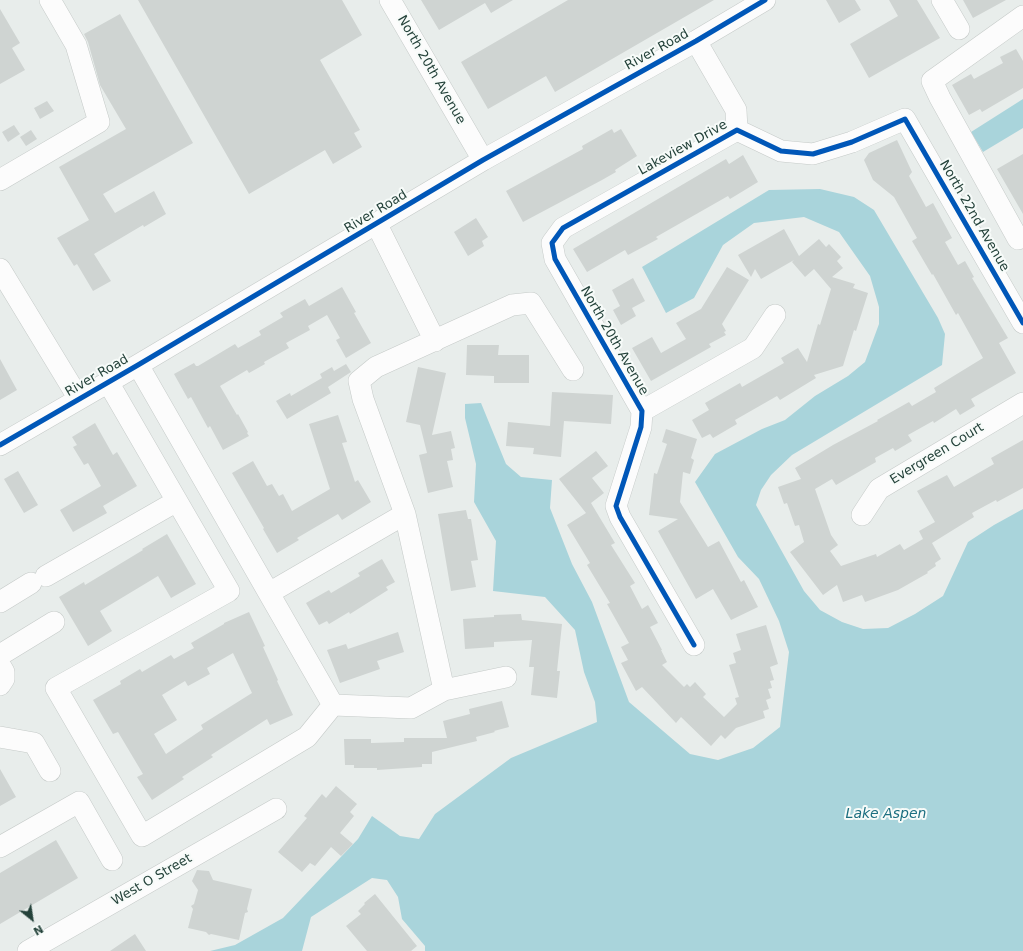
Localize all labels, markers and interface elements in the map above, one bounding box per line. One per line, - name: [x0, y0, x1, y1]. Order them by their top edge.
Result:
- street label: North 20th Avenue: [394, 13, 468, 127]
- street label: River Road: [622, 26, 692, 74]
- street label: Lakeview Drive: [636, 117, 730, 179]
- street label: North 22nd Avenue: [936, 158, 1012, 274]
- street label: River Road: [342, 187, 410, 237]
- street label: North 20th Avenue: [577, 284, 651, 398]
- street label: River Road: [63, 352, 131, 400]
- street label: Evergreen Court: [887, 420, 987, 488]
- water label: Lake Aspen: [846, 806, 926, 822]
- street label: West O Street: [109, 851, 195, 909]
- north arrow: [12, 899, 52, 939]
- text: N: [31, 922, 45, 938]

